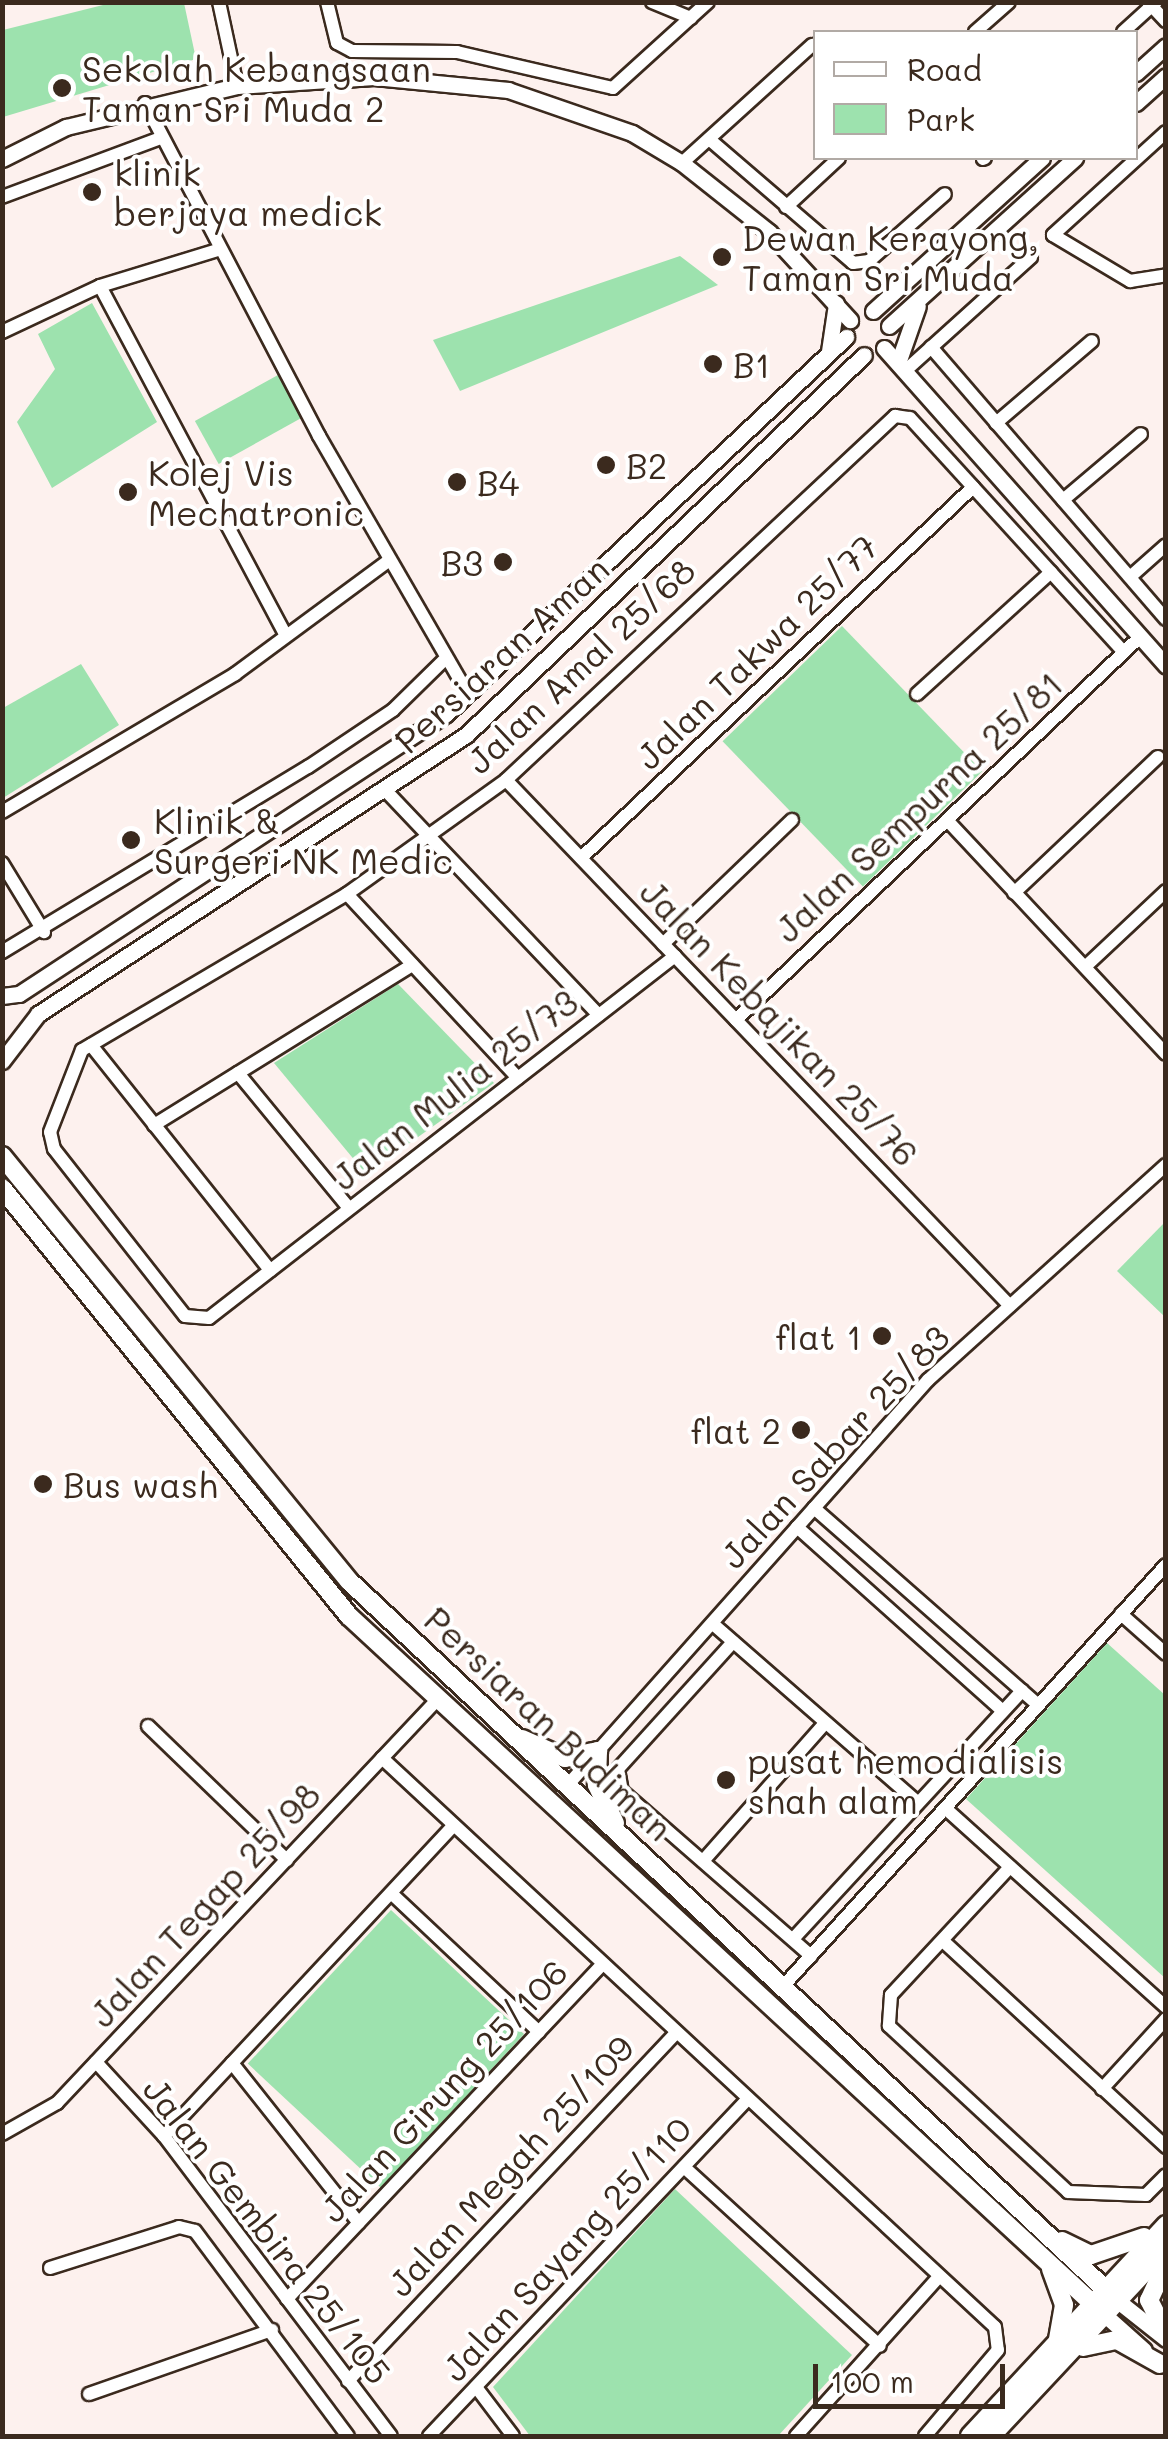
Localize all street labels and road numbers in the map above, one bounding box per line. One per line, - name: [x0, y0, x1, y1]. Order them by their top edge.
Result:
- street label: Jalan Takwa 25/77: [627, 525, 885, 777]
- street label: Persiaran Aman: [385, 547, 617, 761]
- street label: Jalan Amal 25/68: [457, 548, 703, 782]
- street label: Jalan Sempurna 25/81: [766, 662, 1070, 950]
- street label: Jalan Kebajikan 25/76: [632, 870, 928, 1174]
- street label: Jalan Mulia 25/73: [323, 980, 585, 1198]
- street label: Jalan Sabar 25/83: [711, 1316, 957, 1576]
- street label: Persiaran Budiman: [417, 1598, 681, 1848]
- street label: Jalan Tegap 25/98: [80, 1773, 328, 2035]
- street label: Jalan Girung 25/106: [311, 1950, 575, 2230]
- street label: Jalan Megah 25/109: [378, 2026, 642, 2304]
- street label: Jalan Gembira 25/105: [135, 2068, 401, 2392]
- street label: Jalan Sayang 25/110: [433, 2107, 699, 2389]

